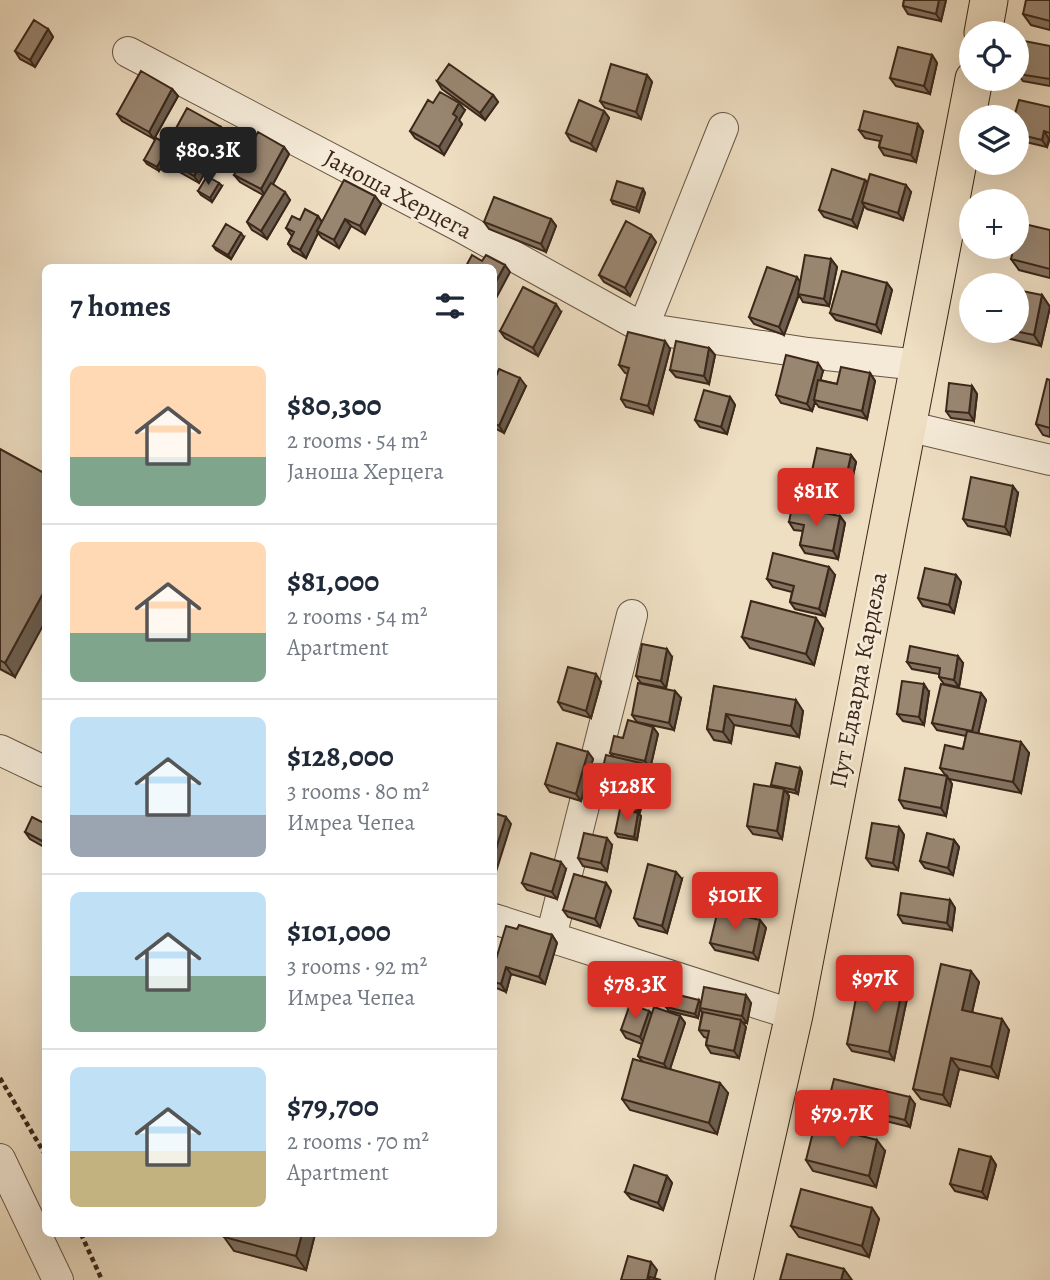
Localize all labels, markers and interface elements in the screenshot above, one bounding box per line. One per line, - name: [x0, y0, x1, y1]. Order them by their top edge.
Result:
- map controls: [959, 21, 1029, 343]
- button: locate: [959, 21, 1029, 91]
- button: layers: [959, 105, 1029, 175]
- pin: $80.3K: [151, 128, 265, 187]
- text: $80.3K: [176, 134, 240, 165]
- street label: Јаноша Херцега: [318, 141, 478, 247]
- button: +: [959, 189, 1029, 259]
- button: −: [959, 273, 1029, 343]
- text: 7 homes: [70, 286, 171, 326]
- icon: filters: [431, 287, 469, 325]
- text: $80,300: [287, 385, 382, 425]
- icon: home: [126, 394, 210, 478]
- text: 2 rooms · 54 m²: [287, 425, 428, 456]
- text: Јаноша Херцега: [287, 456, 444, 487]
- pin: $81K: [775, 468, 857, 528]
- text: $81K: [793, 475, 839, 506]
- text: $81,000: [287, 561, 379, 601]
- street label: Пут Едварда Кардеља: [821, 569, 895, 791]
- icon: home: [126, 570, 210, 654]
- text: 2 rooms · 54 m²: [287, 601, 428, 632]
- text: Apartment: [287, 632, 389, 663]
- text: $128,000: [287, 736, 394, 776]
- icon: home: [126, 745, 210, 829]
- pin: $128K: [578, 764, 676, 823]
- text: $128K: [599, 770, 655, 801]
- text: 3 rooms · 80 m²: [287, 776, 429, 807]
- text: Имреа Чепеа: [287, 807, 415, 838]
- pin: $101K: [686, 872, 784, 932]
- text: $101K: [708, 879, 762, 910]
- text: $101,000: [287, 911, 391, 951]
- icon: home: [126, 920, 210, 1004]
- text: 3 rooms · 92 m²: [287, 951, 427, 982]
- pin: $97K: [834, 956, 916, 1015]
- pin: $78.3K: [578, 962, 692, 1021]
- text: $97K: [852, 962, 898, 993]
- text: $78.3K: [604, 968, 666, 999]
- text: Имреа Чепеа: [287, 982, 415, 1013]
- text: $79,700: [287, 1086, 379, 1126]
- pin: $79.7K: [785, 1090, 899, 1150]
- icon: home: [126, 1095, 210, 1179]
- text: $79.7K: [811, 1097, 873, 1128]
- text: 2 rooms · 70 m²: [287, 1126, 429, 1157]
- text: Apartment: [287, 1157, 389, 1188]

